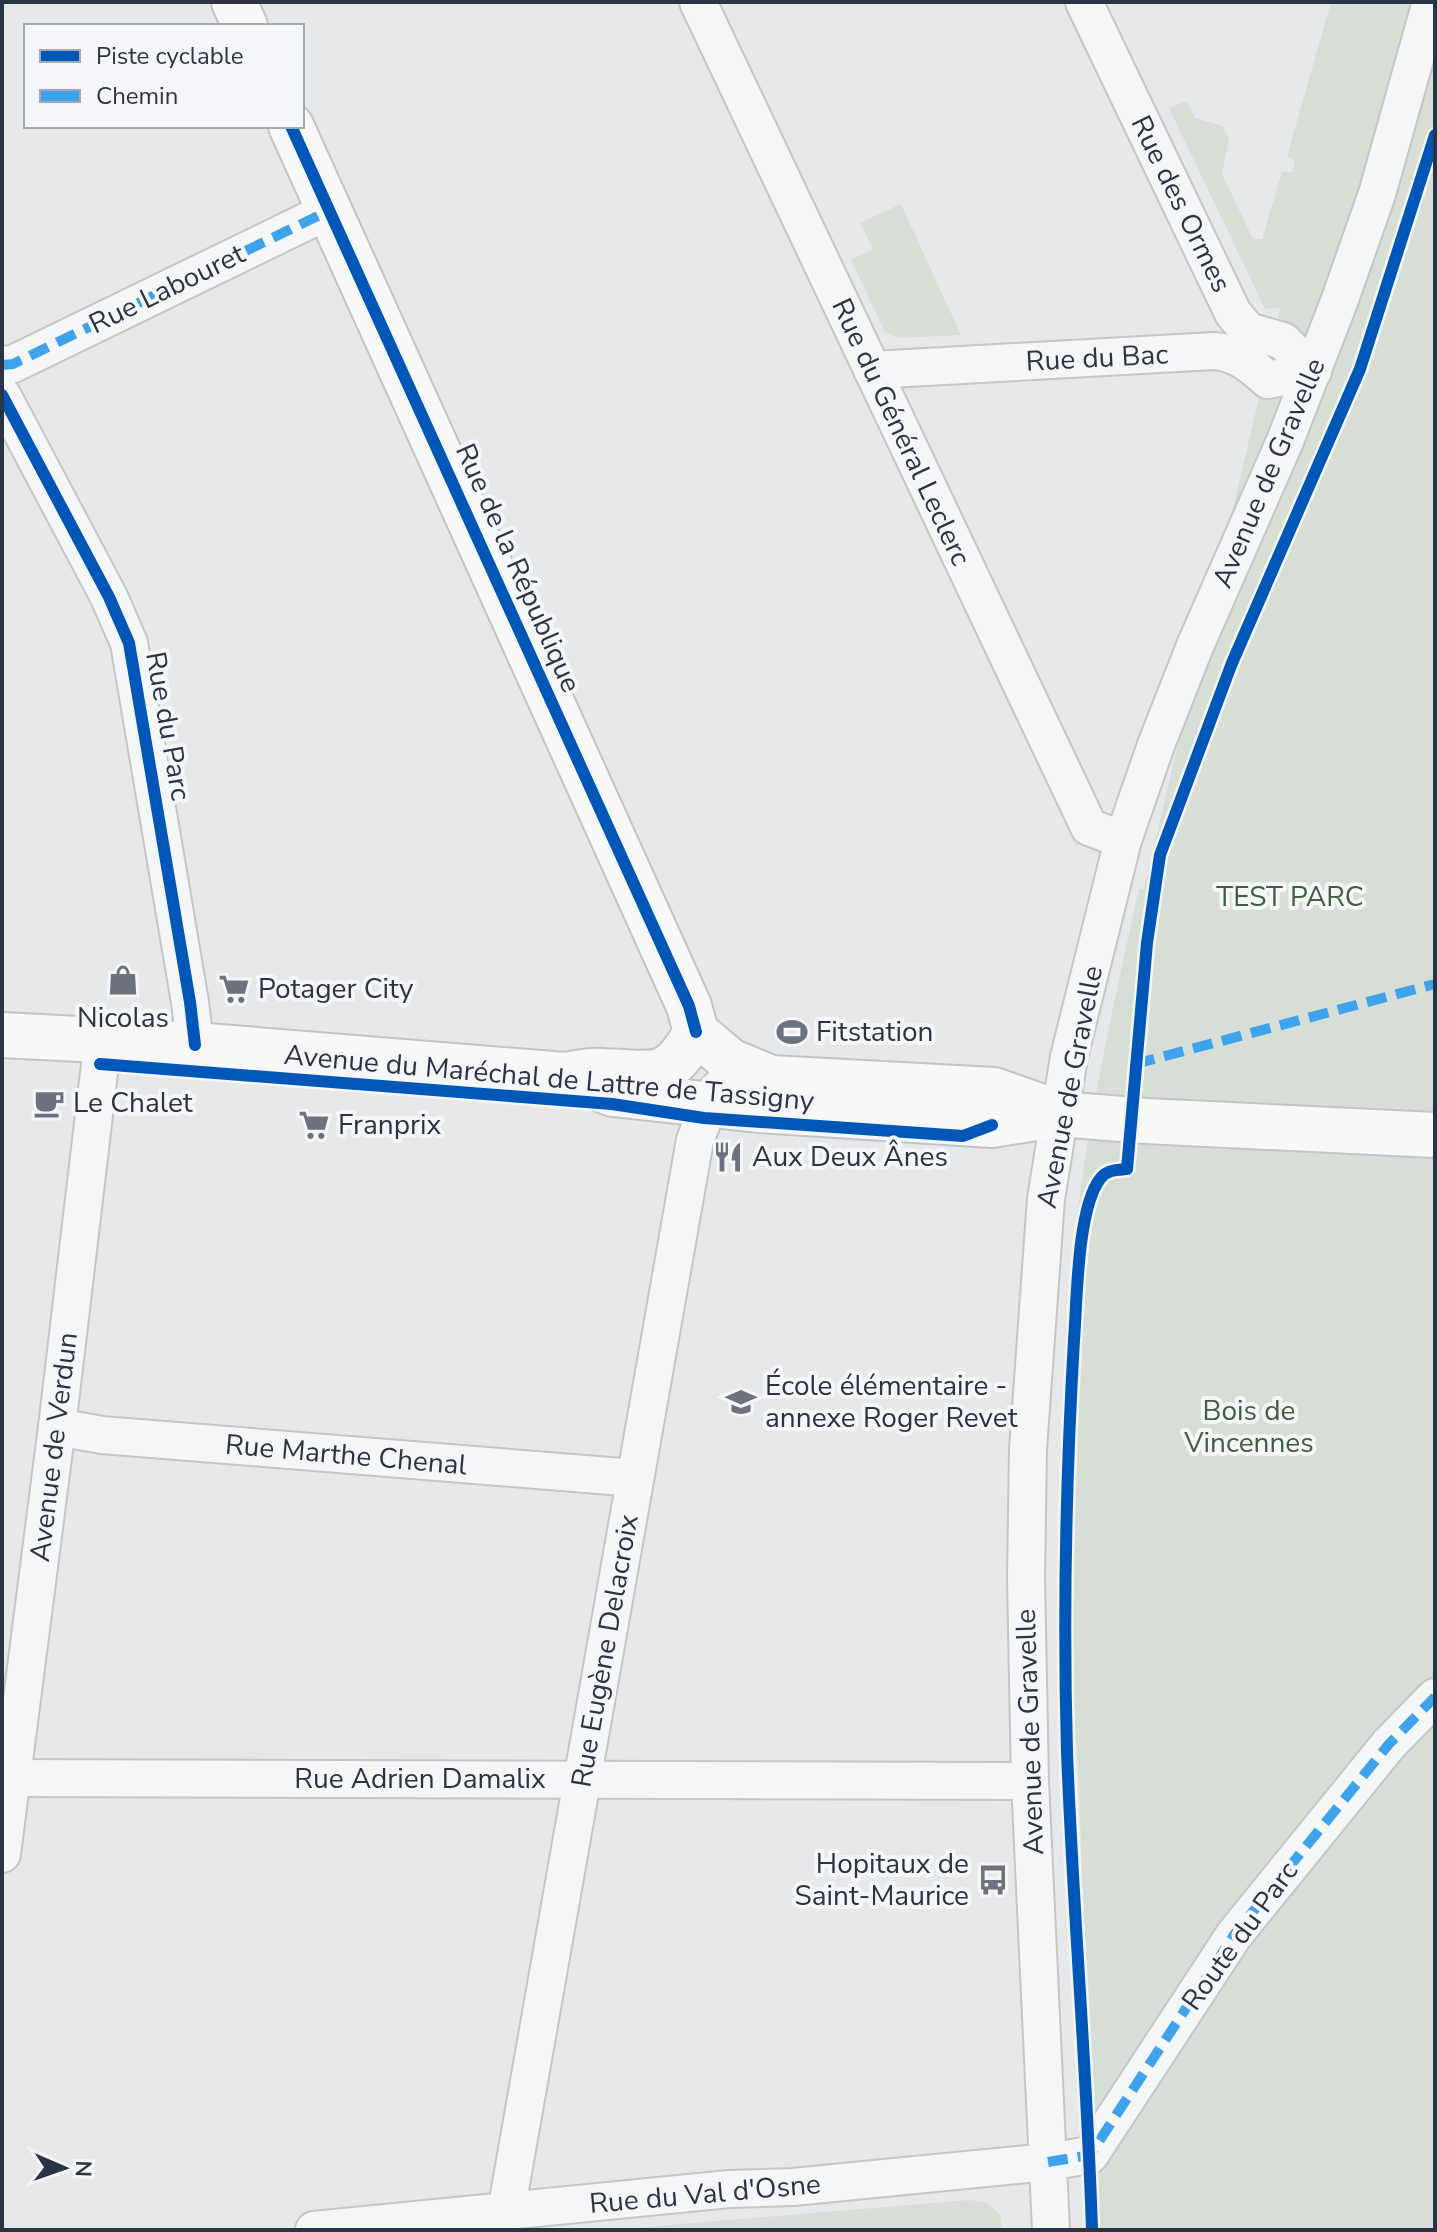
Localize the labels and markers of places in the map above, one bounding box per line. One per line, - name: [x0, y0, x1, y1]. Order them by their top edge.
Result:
- shop icon: Nicolas: [106, 963, 140, 997]
- place label: Potager City: [258, 970, 414, 1008]
- supermarket icon: Potager City: [217, 972, 251, 1006]
- place label: Nicolas: [77, 999, 169, 1037]
- place label: Fitstation: [816, 1013, 933, 1051]
- sports icon: Fitstation: [775, 1015, 809, 1049]
- place label: Le Chalet: [73, 1084, 193, 1122]
- cafe icon: Le Chalet: [32, 1086, 66, 1120]
- place label: Franprix: [338, 1106, 442, 1144]
- supermarket icon: Franprix: [297, 1108, 331, 1142]
- place label: Aux Deux Ânes: [752, 1138, 948, 1176]
- restaurant icon: Aux Deux Ânes: [711, 1140, 745, 1174]
- place label: École élémentaire - annexe Roger Revet: [765, 1367, 1018, 1437]
- school or university icon: École élémentaire - annexe Roger Revet: [724, 1385, 758, 1419]
- place label: Hopitaux de Saint-Maurice: [795, 1845, 969, 1915]
- bus stop icon: Hopitaux de Saint-Maurice: [976, 1863, 1010, 1897]

